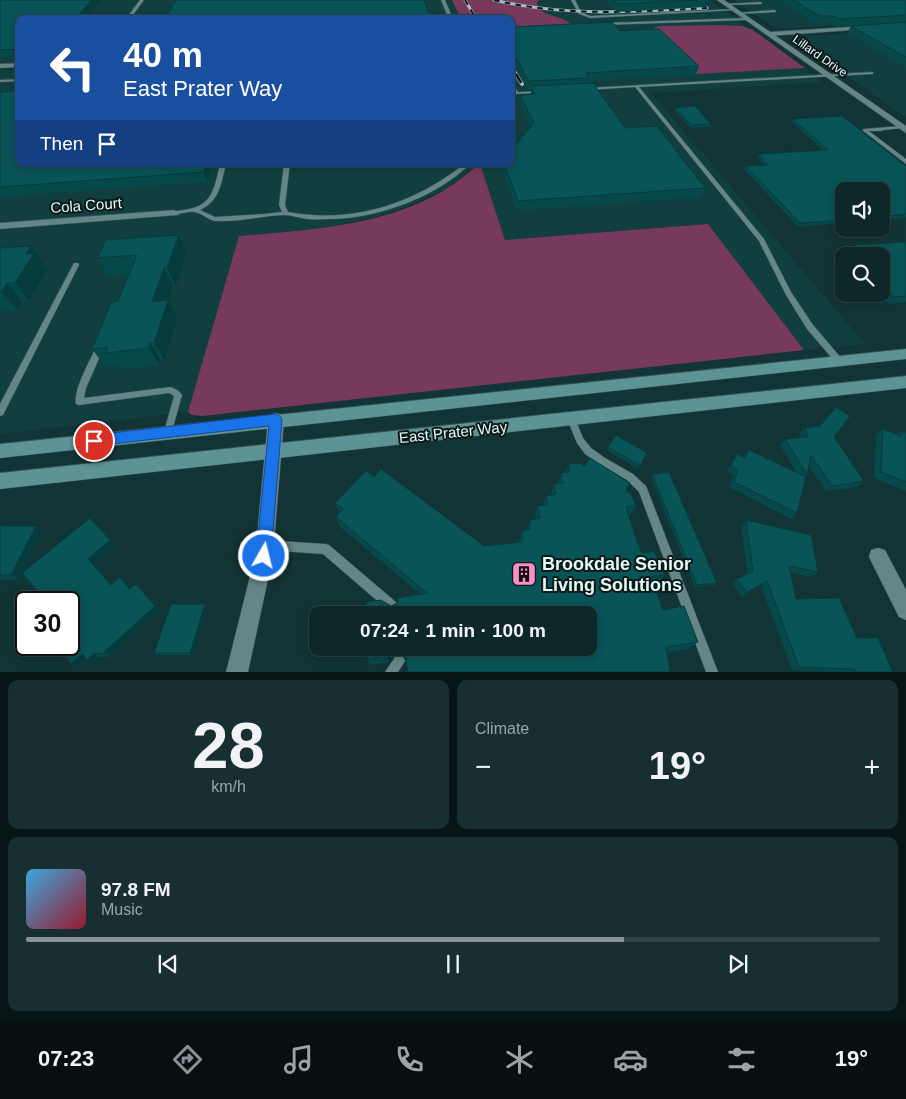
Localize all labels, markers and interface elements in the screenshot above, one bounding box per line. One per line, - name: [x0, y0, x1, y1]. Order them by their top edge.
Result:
- street label: Lillard Drive: [790, 32, 850, 80]
- icon: left: [40, 35, 105, 100]
- text: 40 m: [123, 35, 203, 74]
- text: East Prater Way: [123, 76, 282, 101]
- icon: arrive: [93, 130, 121, 158]
- text: Then: [40, 133, 83, 154]
- map controls: [835, 182, 890, 302]
- button: sound: [835, 182, 890, 237]
- street label: Cola Court: [50, 194, 123, 216]
- button: search: [835, 247, 890, 302]
- street label: East Prater Way: [398, 418, 508, 446]
- pin: [73, 420, 115, 462]
- icon: arrive: [80, 427, 108, 455]
- position arrow: [237, 529, 289, 581]
- place label: Brookdale Senior Living Solutions: [542, 554, 691, 595]
- building icon: Brookdale Senior Living Solutions: [511, 561, 537, 587]
- speed limit sign: 30: [15, 591, 80, 656]
- text: 07:24 · 1 min · 100 m: [360, 620, 546, 641]
- text: 28: [192, 709, 265, 782]
- text: Climate: [475, 720, 529, 737]
- text: 19°: [649, 745, 706, 787]
- text: −: [475, 751, 491, 782]
- text: +: [864, 751, 880, 782]
- text: km/h: [211, 778, 246, 795]
- text: 97.8 FM: [101, 879, 171, 900]
- text: Music: [101, 901, 143, 918]
- icon: previous: [154, 950, 182, 978]
- icon: pause: [439, 950, 467, 978]
- icon: next: [724, 950, 752, 978]
- icon: directions: [170, 1042, 205, 1077]
- icon: music: [281, 1042, 316, 1077]
- icon: phone: [392, 1042, 427, 1077]
- icon: climate: [502, 1042, 537, 1077]
- icon: car: [613, 1042, 648, 1077]
- icon: filters: [724, 1042, 759, 1077]
- text: 07:23: [38, 1046, 94, 1071]
- text: 19°: [835, 1046, 868, 1071]

